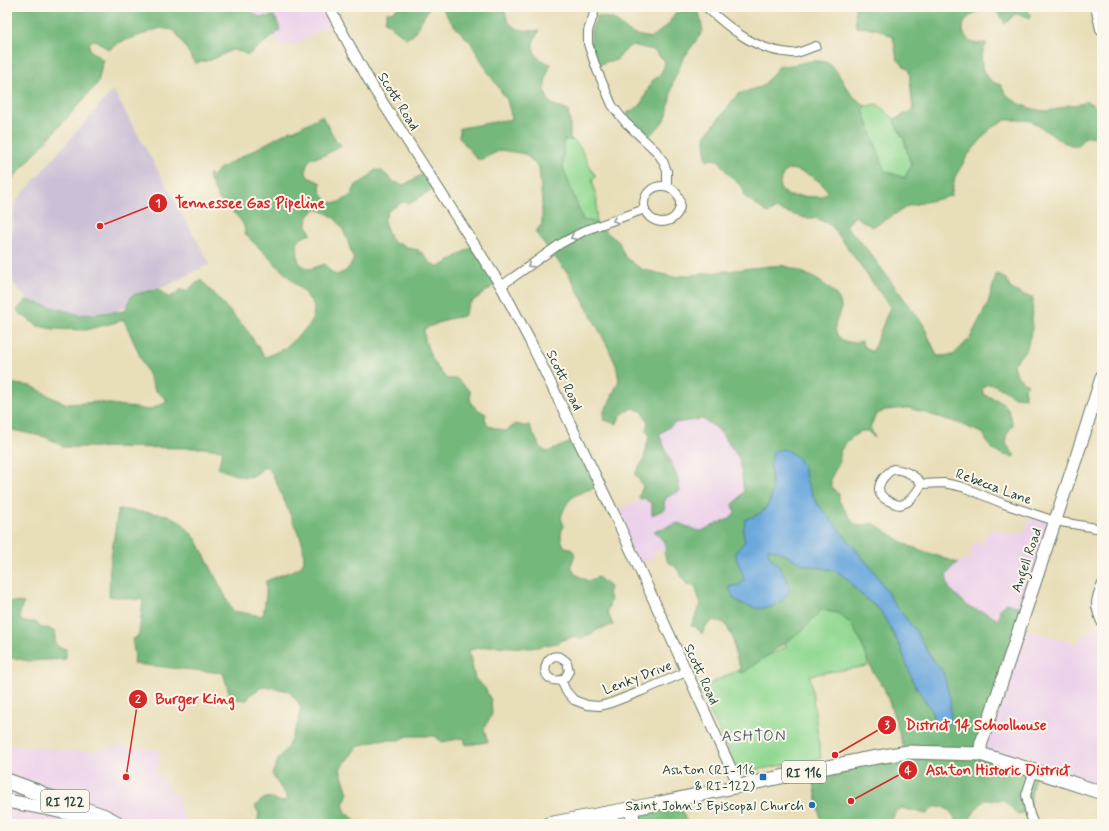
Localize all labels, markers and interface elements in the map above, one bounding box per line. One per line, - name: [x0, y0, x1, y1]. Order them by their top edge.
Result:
- street label: Scott Road: [373, 69, 423, 134]
- callout: Tennessee Gas Pipeline: [148, 190, 332, 217]
- text: Tennessee Gas Pipeline: [175, 194, 326, 214]
- text: 1: [155, 196, 161, 212]
- one-way arrow: [612, 215, 619, 223]
- one-way arrow: [570, 232, 577, 240]
- one-way arrow: [528, 260, 535, 267]
- street label: Scott Road: [542, 347, 587, 414]
- street label: Rebecca Lane: [953, 465, 1035, 509]
- street label: Angell Road: [1008, 526, 1048, 596]
- street label: Scott Road: [679, 641, 723, 708]
- street label: Lenky Drive: [600, 657, 674, 699]
- callout: Burger King: [128, 685, 241, 712]
- text: Burger King: [155, 690, 235, 712]
- text: 2: [135, 692, 141, 708]
- callout: District 14 Schoolhouse: [877, 711, 1054, 738]
- text: District 14 Schoolhouse: [906, 716, 1047, 736]
- text: 3: [884, 718, 890, 734]
- district label: ASHTON: [721, 726, 787, 747]
- callout: Ashton Historic District: [898, 756, 1078, 783]
- place label: Ashton (RI-116 & RI-122): [662, 761, 755, 795]
- road number: RI 116: [782, 761, 826, 783]
- text: Ashton Historic District: [926, 761, 1071, 781]
- text: 4: [905, 763, 912, 779]
- marker: Ashton (RI-116 & RI-122): [758, 772, 768, 782]
- road number: RI 122: [41, 790, 89, 812]
- place label: Saint John's Episcopal Church: [625, 797, 804, 815]
- marker: Saint John's Episcopal Church: [807, 800, 817, 810]

